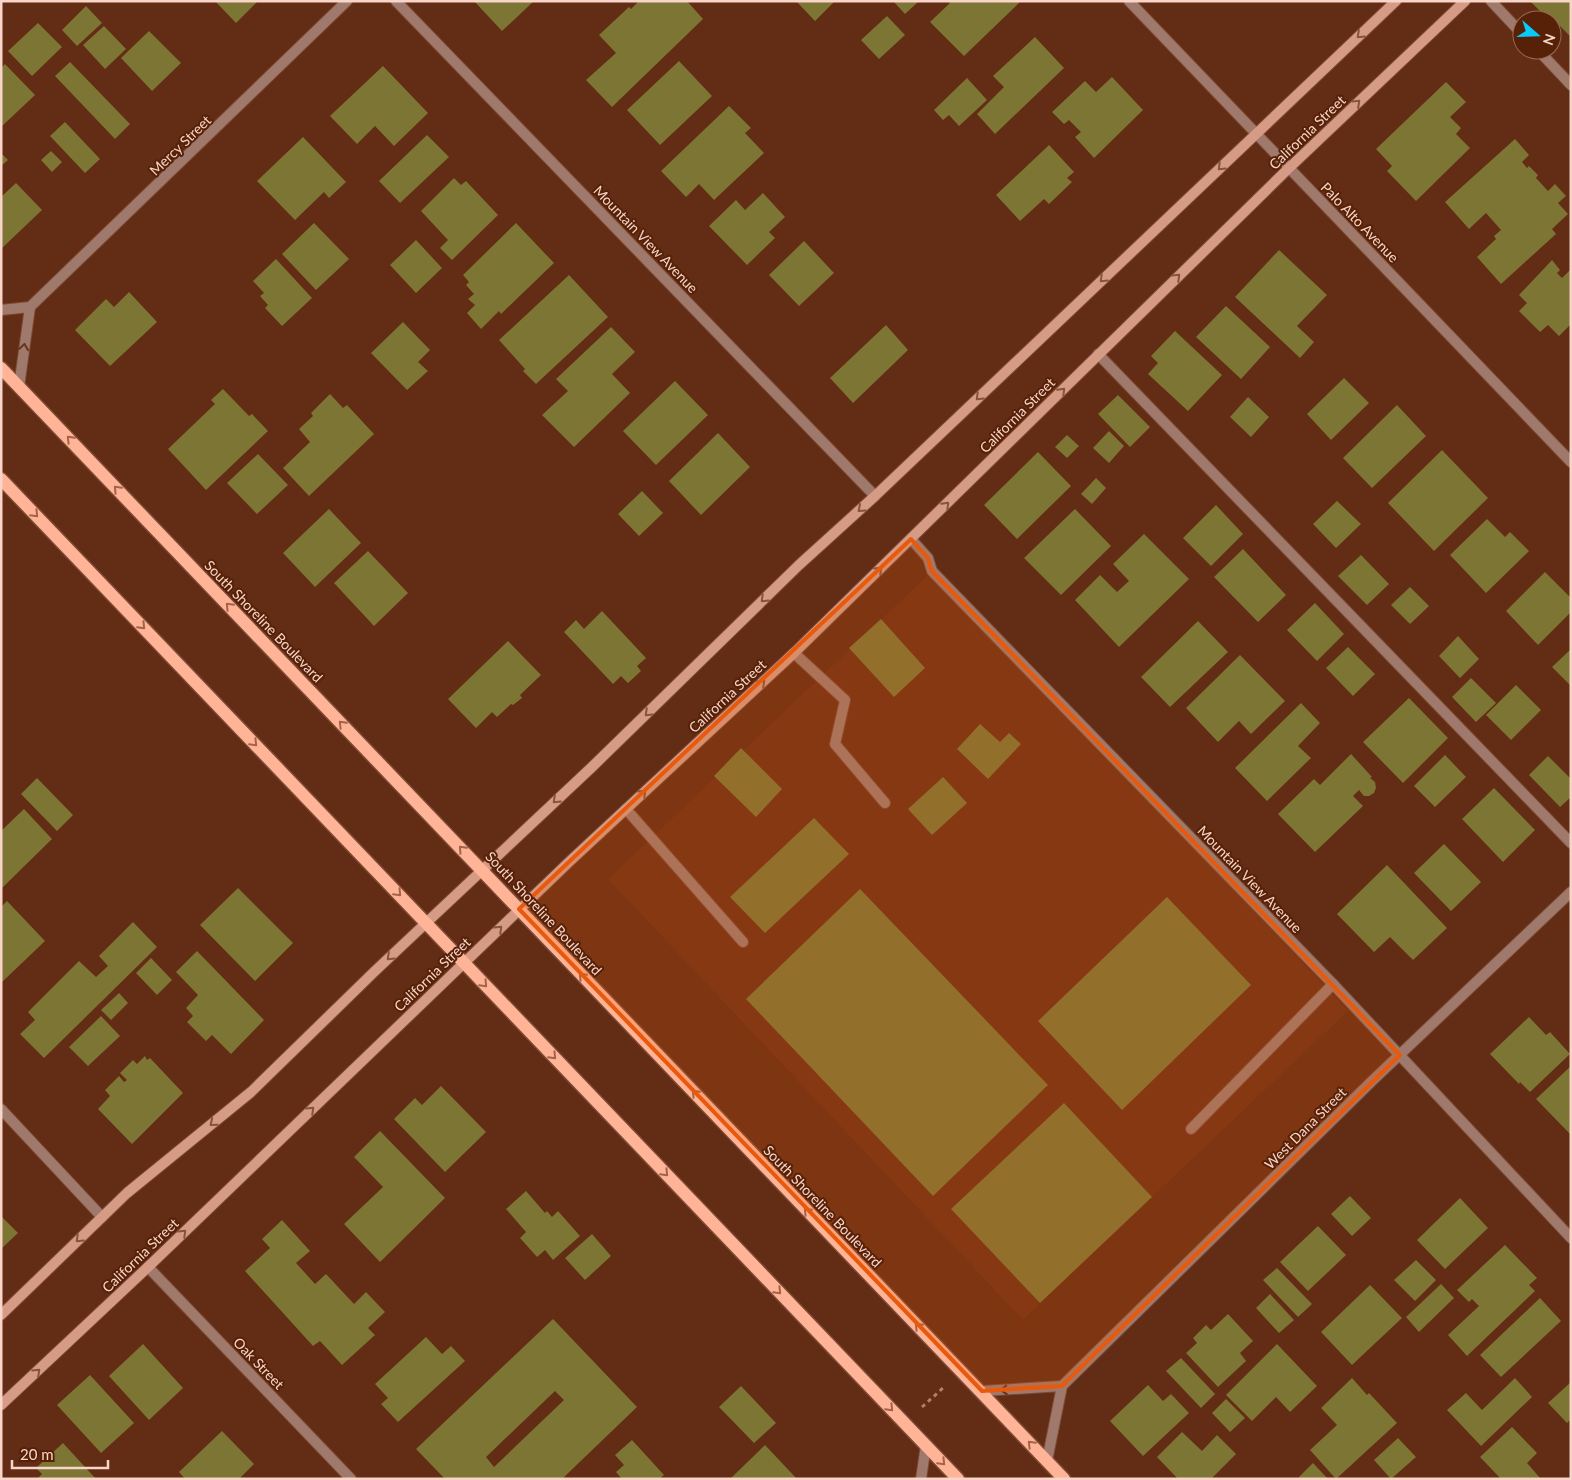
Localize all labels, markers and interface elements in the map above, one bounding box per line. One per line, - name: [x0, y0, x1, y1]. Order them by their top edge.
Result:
- north arrow: [1512, 10, 1562, 60]
- one-way arrow: [1357, 29, 1366, 38]
- text: N: [1540, 32, 1560, 48]
- street label: California Street: [1265, 91, 1349, 173]
- one-way arrow: [1352, 100, 1361, 109]
- street label: Mercy Street: [146, 111, 214, 179]
- one-way arrow: [1217, 161, 1226, 170]
- street label: Palo Alto Avenue: [1318, 178, 1402, 266]
- street label: Mountain View Avenue: [590, 182, 702, 296]
- one-way arrow: [1100, 273, 1109, 282]
- one-way arrow: [1172, 274, 1181, 283]
- one-way arrow: [19, 342, 29, 351]
- street label: California Street: [976, 374, 1058, 456]
- one-way arrow: [1056, 387, 1065, 396]
- one-way arrow: [975, 391, 984, 400]
- one-way arrow: [67, 436, 76, 445]
- one-way arrow: [114, 485, 123, 494]
- one-way arrow: [940, 502, 949, 511]
- one-way arrow: [857, 503, 866, 512]
- one-way arrow: [29, 509, 38, 518]
- street label: South Shoreline Boulevard: [201, 557, 327, 685]
- one-way arrow: [874, 567, 883, 576]
- one-way arrow: [761, 593, 770, 602]
- one-way arrow: [226, 603, 235, 612]
- one-way arrow: [136, 620, 145, 629]
- street label: California Street: [685, 656, 769, 736]
- one-way arrow: [756, 679, 765, 688]
- one-way arrow: [644, 707, 653, 716]
- one-way arrow: [338, 720, 347, 729]
- one-way arrow: [248, 737, 257, 746]
- one-way arrow: [637, 790, 646, 799]
- one-way arrow: [553, 794, 562, 803]
- street label: Mountain View Avenue: [1194, 822, 1306, 936]
- one-way arrow: [459, 845, 468, 854]
- street label: South Shoreline Boulevard: [482, 848, 606, 978]
- one-way arrow: [392, 887, 401, 896]
- one-way arrow: [493, 926, 502, 935]
- street label: California Street: [390, 933, 474, 1015]
- one-way arrow: [387, 951, 396, 960]
- one-way arrow: [579, 973, 588, 982]
- one-way arrow: [478, 978, 487, 987]
- one-way arrow: [547, 1050, 556, 1059]
- street label: West Dana Street: [1261, 1084, 1349, 1172]
- one-way arrow: [691, 1090, 700, 1099]
- one-way arrow: [305, 1107, 314, 1116]
- one-way arrow: [209, 1117, 218, 1126]
- street label: South Shoreline Boulevard: [760, 1142, 886, 1270]
- one-way arrow: [659, 1168, 668, 1177]
- one-way arrow: [804, 1207, 813, 1216]
- street label: California Street: [98, 1214, 182, 1296]
- one-way arrow: [178, 1230, 187, 1239]
- one-way arrow: [76, 1233, 85, 1242]
- one-way arrow: [772, 1285, 781, 1294]
- one-way arrow: [915, 1323, 924, 1332]
- street label: Oak Street: [230, 1334, 288, 1392]
- one-way arrow: [31, 1369, 40, 1378]
- one-way arrow: [1000, 1384, 1008, 1395]
- one-way arrow: [884, 1402, 893, 1411]
- scale bar: [12, 1438, 109, 1470]
- one-way arrow: [1027, 1440, 1036, 1449]
- text: 20 m: [20, 1445, 54, 1463]
- one-way arrow: [936, 1456, 945, 1465]

